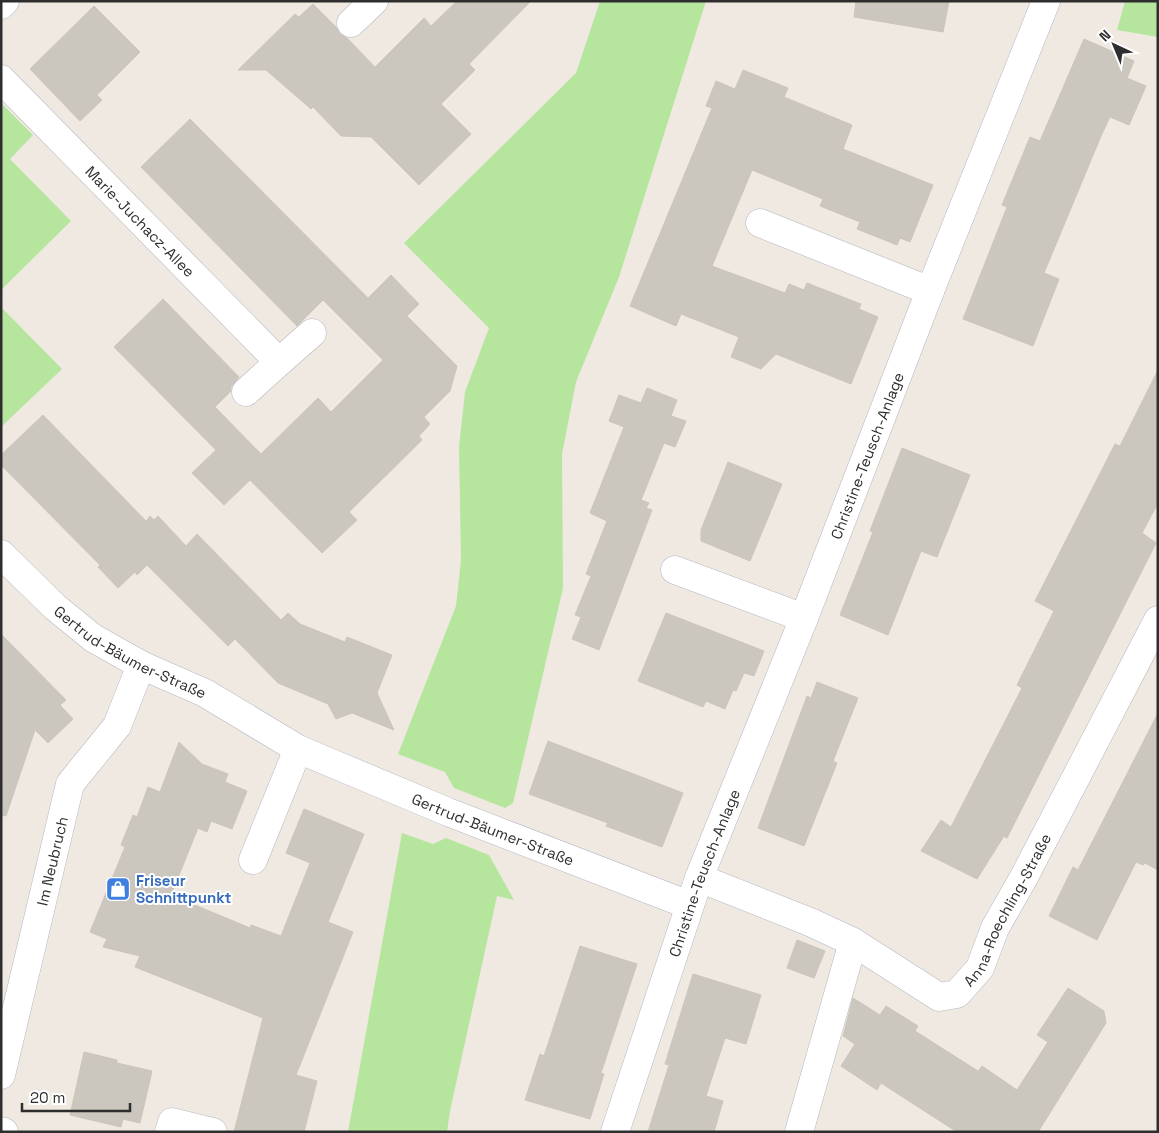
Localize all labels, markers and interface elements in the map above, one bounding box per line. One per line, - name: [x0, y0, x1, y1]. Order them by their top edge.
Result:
- north arrow: [1089, 20, 1139, 70]
- text: N: [1095, 26, 1115, 45]
- street label: Marie-Juchacz-Allee: [82, 161, 199, 281]
- street label: Christine-Teusch-Anlage: [826, 369, 907, 542]
- street label: Gertrud-Bäumer-Straße: [51, 601, 210, 702]
- street label: Christine-Teusch-Anlage: [664, 786, 744, 959]
- street label: Gertrud-Bäumer-Straße: [409, 788, 577, 869]
- street label: Im Neubruch: [32, 814, 72, 907]
- street label: Anna-Roechling-Straße: [959, 830, 1055, 990]
- place label: Friseur Schnittpunkt: [136, 871, 232, 907]
- shop icon: Friseur Schnittpunkt: [105, 876, 131, 902]
- scale bar: [22, 1080, 130, 1112]
- text: 20 m: [30, 1088, 65, 1107]

